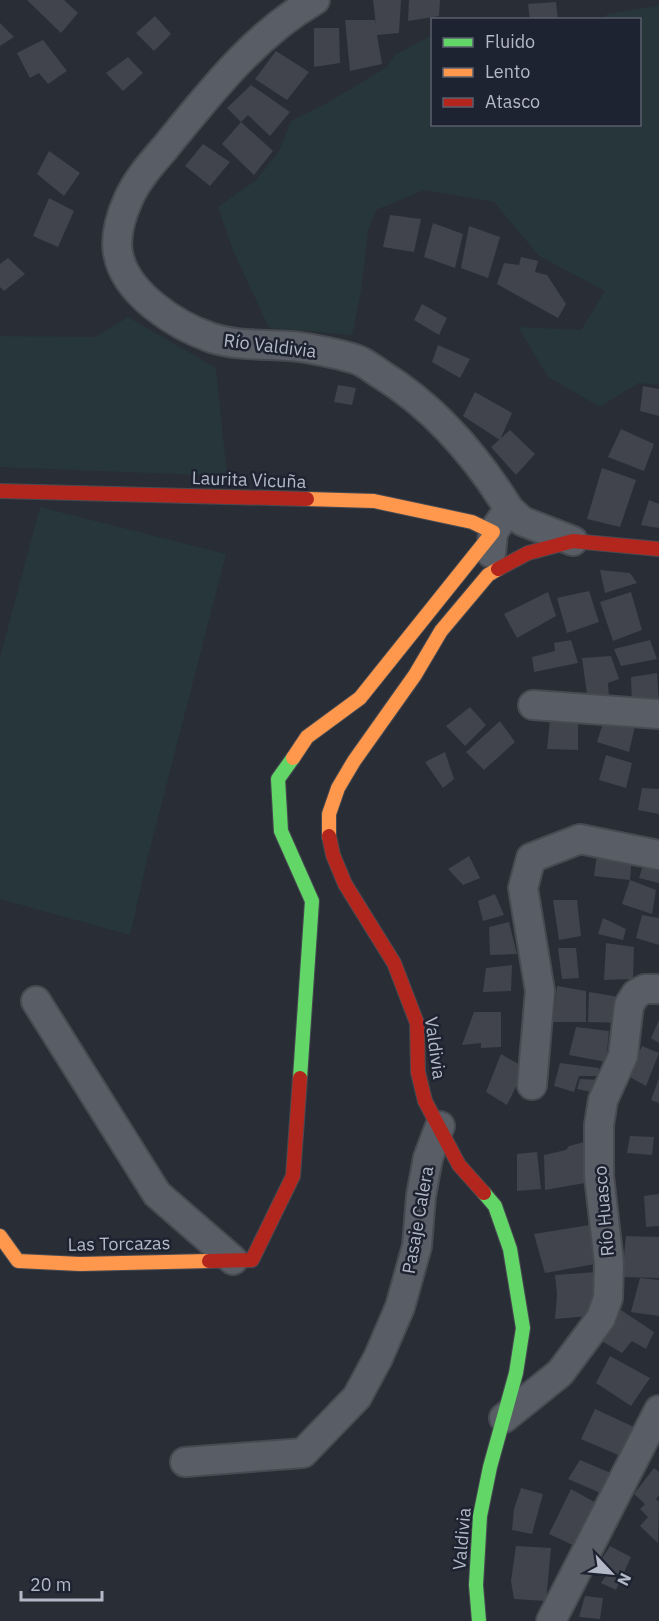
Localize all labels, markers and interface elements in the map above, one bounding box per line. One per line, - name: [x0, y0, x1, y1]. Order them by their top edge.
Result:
- legend: [431, 18, 641, 126]
- text: Fluido: [485, 30, 535, 53]
- text: Lento: [485, 60, 530, 83]
- text: Atasco: [485, 90, 540, 113]
- street label: Río Valdivia: [222, 328, 318, 363]
- street label: Laurita Vicuña: [191, 466, 307, 493]
- street label: Valdivia: [420, 1015, 451, 1081]
- street label: Pasaje Calera: [397, 1164, 438, 1276]
- street label: Río Huasco: [588, 1165, 619, 1257]
- street label: Las Torcazas: [67, 1231, 171, 1256]
- street label: Valdivia: [447, 1506, 476, 1571]
- north arrow: [581, 1543, 641, 1603]
- scale bar: [21, 1564, 102, 1602]
- text: N: [613, 1570, 636, 1589]
- text: 20 m: [30, 1573, 72, 1596]

